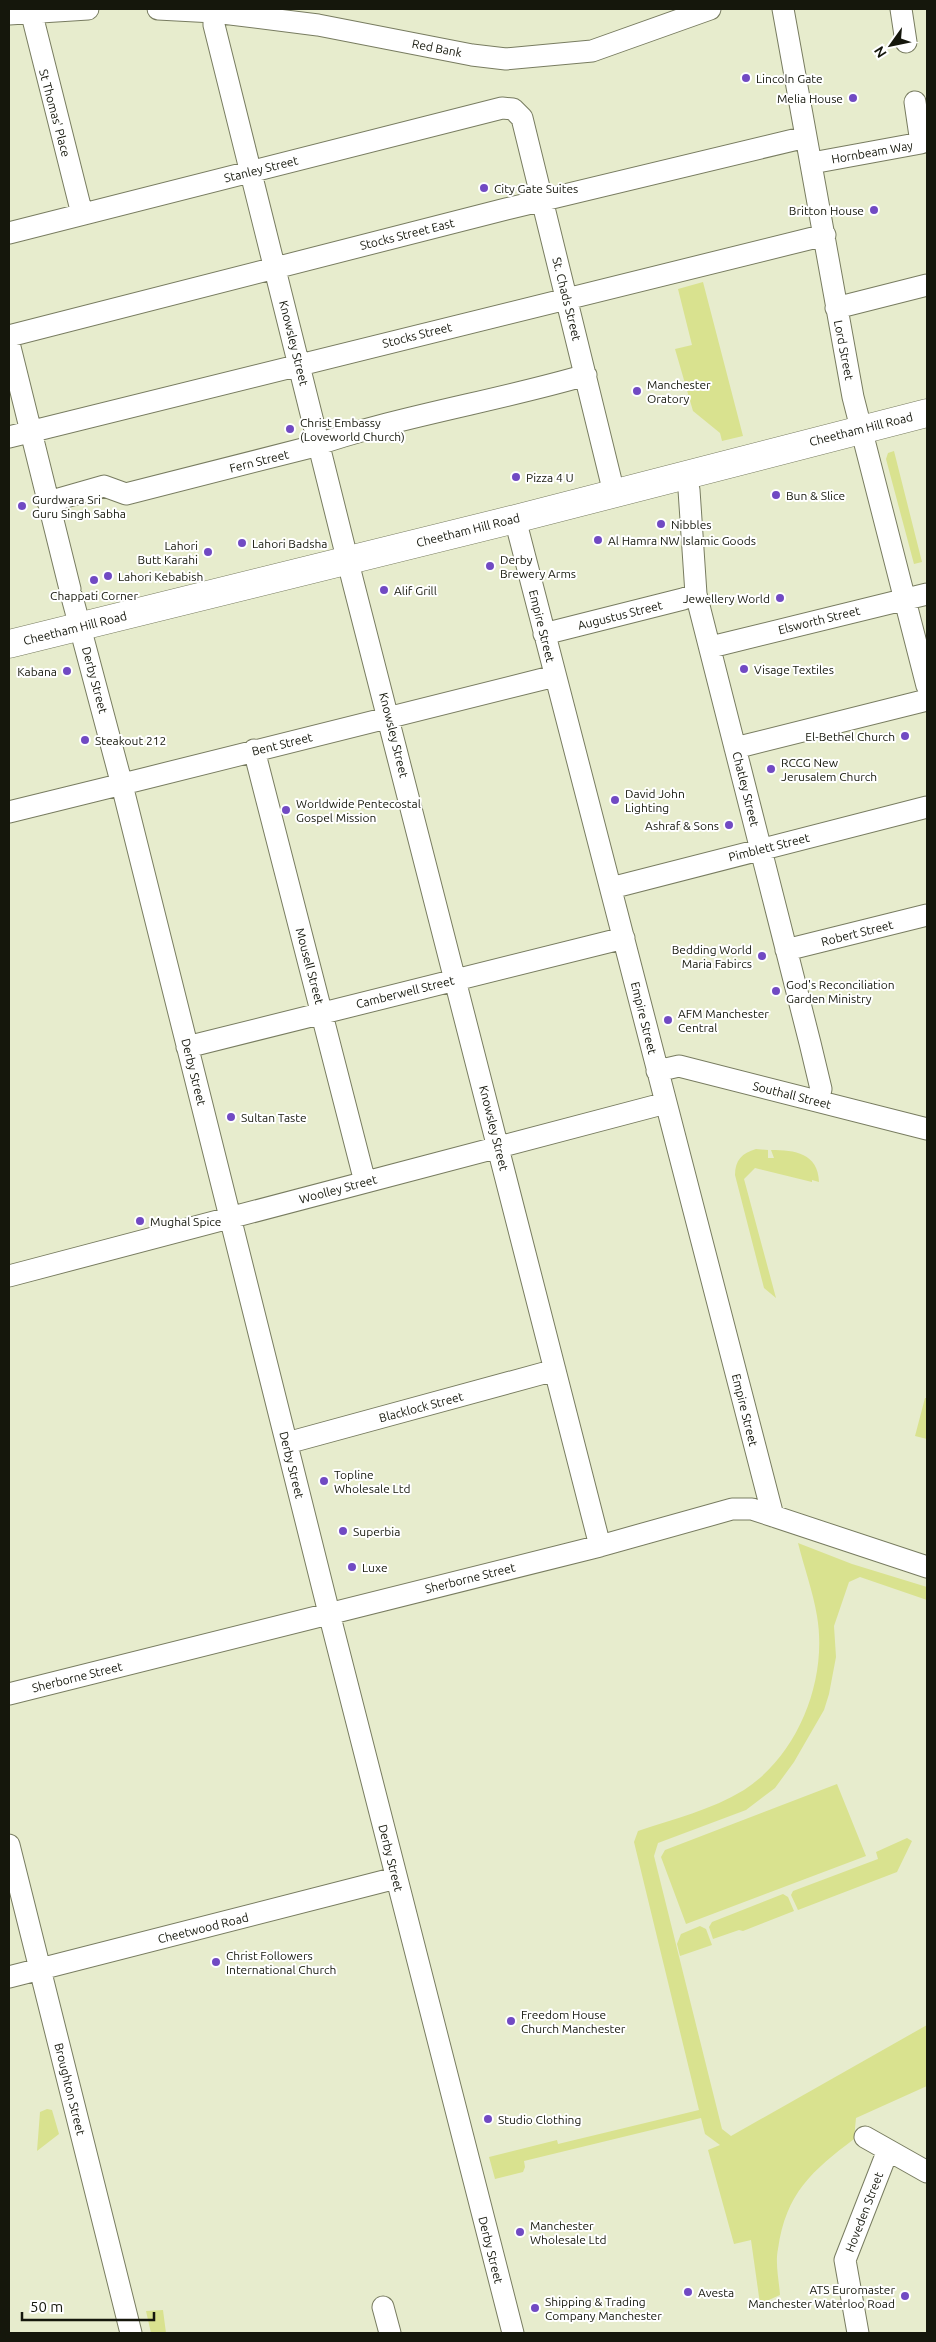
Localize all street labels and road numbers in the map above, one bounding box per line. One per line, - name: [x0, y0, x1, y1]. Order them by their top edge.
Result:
- street label: Red Bank: [411, 37, 463, 59]
- street label: St Thomas' Place: [37, 68, 73, 158]
- street label: Hornbeam Way: [830, 138, 914, 166]
- street label: Stanley Street: [223, 153, 300, 184]
- street label: Stocks Street East: [359, 216, 456, 252]
- street label: St. Chads Street: [550, 256, 584, 342]
- street label: Knowsley Street: [277, 299, 311, 387]
- street label: Lord Street: [832, 319, 856, 381]
- street label: Stocks Street: [381, 320, 453, 350]
- street label: Cheetham Hill Road: [808, 410, 914, 448]
- street label: Fern Street: [228, 447, 290, 475]
- street label: Cheetham Hill Road: [415, 511, 521, 549]
- street label: Empire Street: [527, 588, 557, 664]
- street label: Augustus Street: [576, 598, 664, 632]
- street label: Elsworth Street: [777, 603, 861, 636]
- street label: Cheetham Hill Road: [22, 609, 128, 647]
- street label: Derby Street: [80, 645, 110, 715]
- street label: Knowsley Street: [377, 691, 411, 779]
- street label: Bent Street: [250, 730, 314, 758]
- street label: Chatley Street: [730, 750, 762, 828]
- street label: Pimblett Street: [727, 831, 811, 863]
- street label: Robert Street: [820, 918, 895, 948]
- street label: Mousell Street: [294, 926, 327, 1006]
- street label: Camberwell Street: [355, 973, 456, 1010]
- street label: Empire Street: [629, 980, 659, 1056]
- street label: Derby Street: [179, 1037, 209, 1107]
- street label: Southall Street: [751, 1079, 833, 1111]
- street label: Knowsley Street: [477, 1084, 511, 1172]
- street label: Woolley Street: [298, 1172, 379, 1206]
- street label: Empire Street: [730, 1372, 760, 1448]
- street label: Blacklock Street: [377, 1389, 465, 1424]
- street label: Derby Street: [277, 1430, 307, 1500]
- street label: Sherborne Street: [423, 1560, 517, 1596]
- street label: Sherborne Street: [30, 1659, 124, 1695]
- street label: Derby Street: [376, 1823, 406, 1893]
- street label: Cheetwood Road: [156, 1910, 250, 1946]
- street label: Broughton Street: [52, 2042, 88, 2137]
- street label: Hoveden Street: [843, 2170, 885, 2254]
- street label: Derby Street: [476, 2215, 506, 2285]

